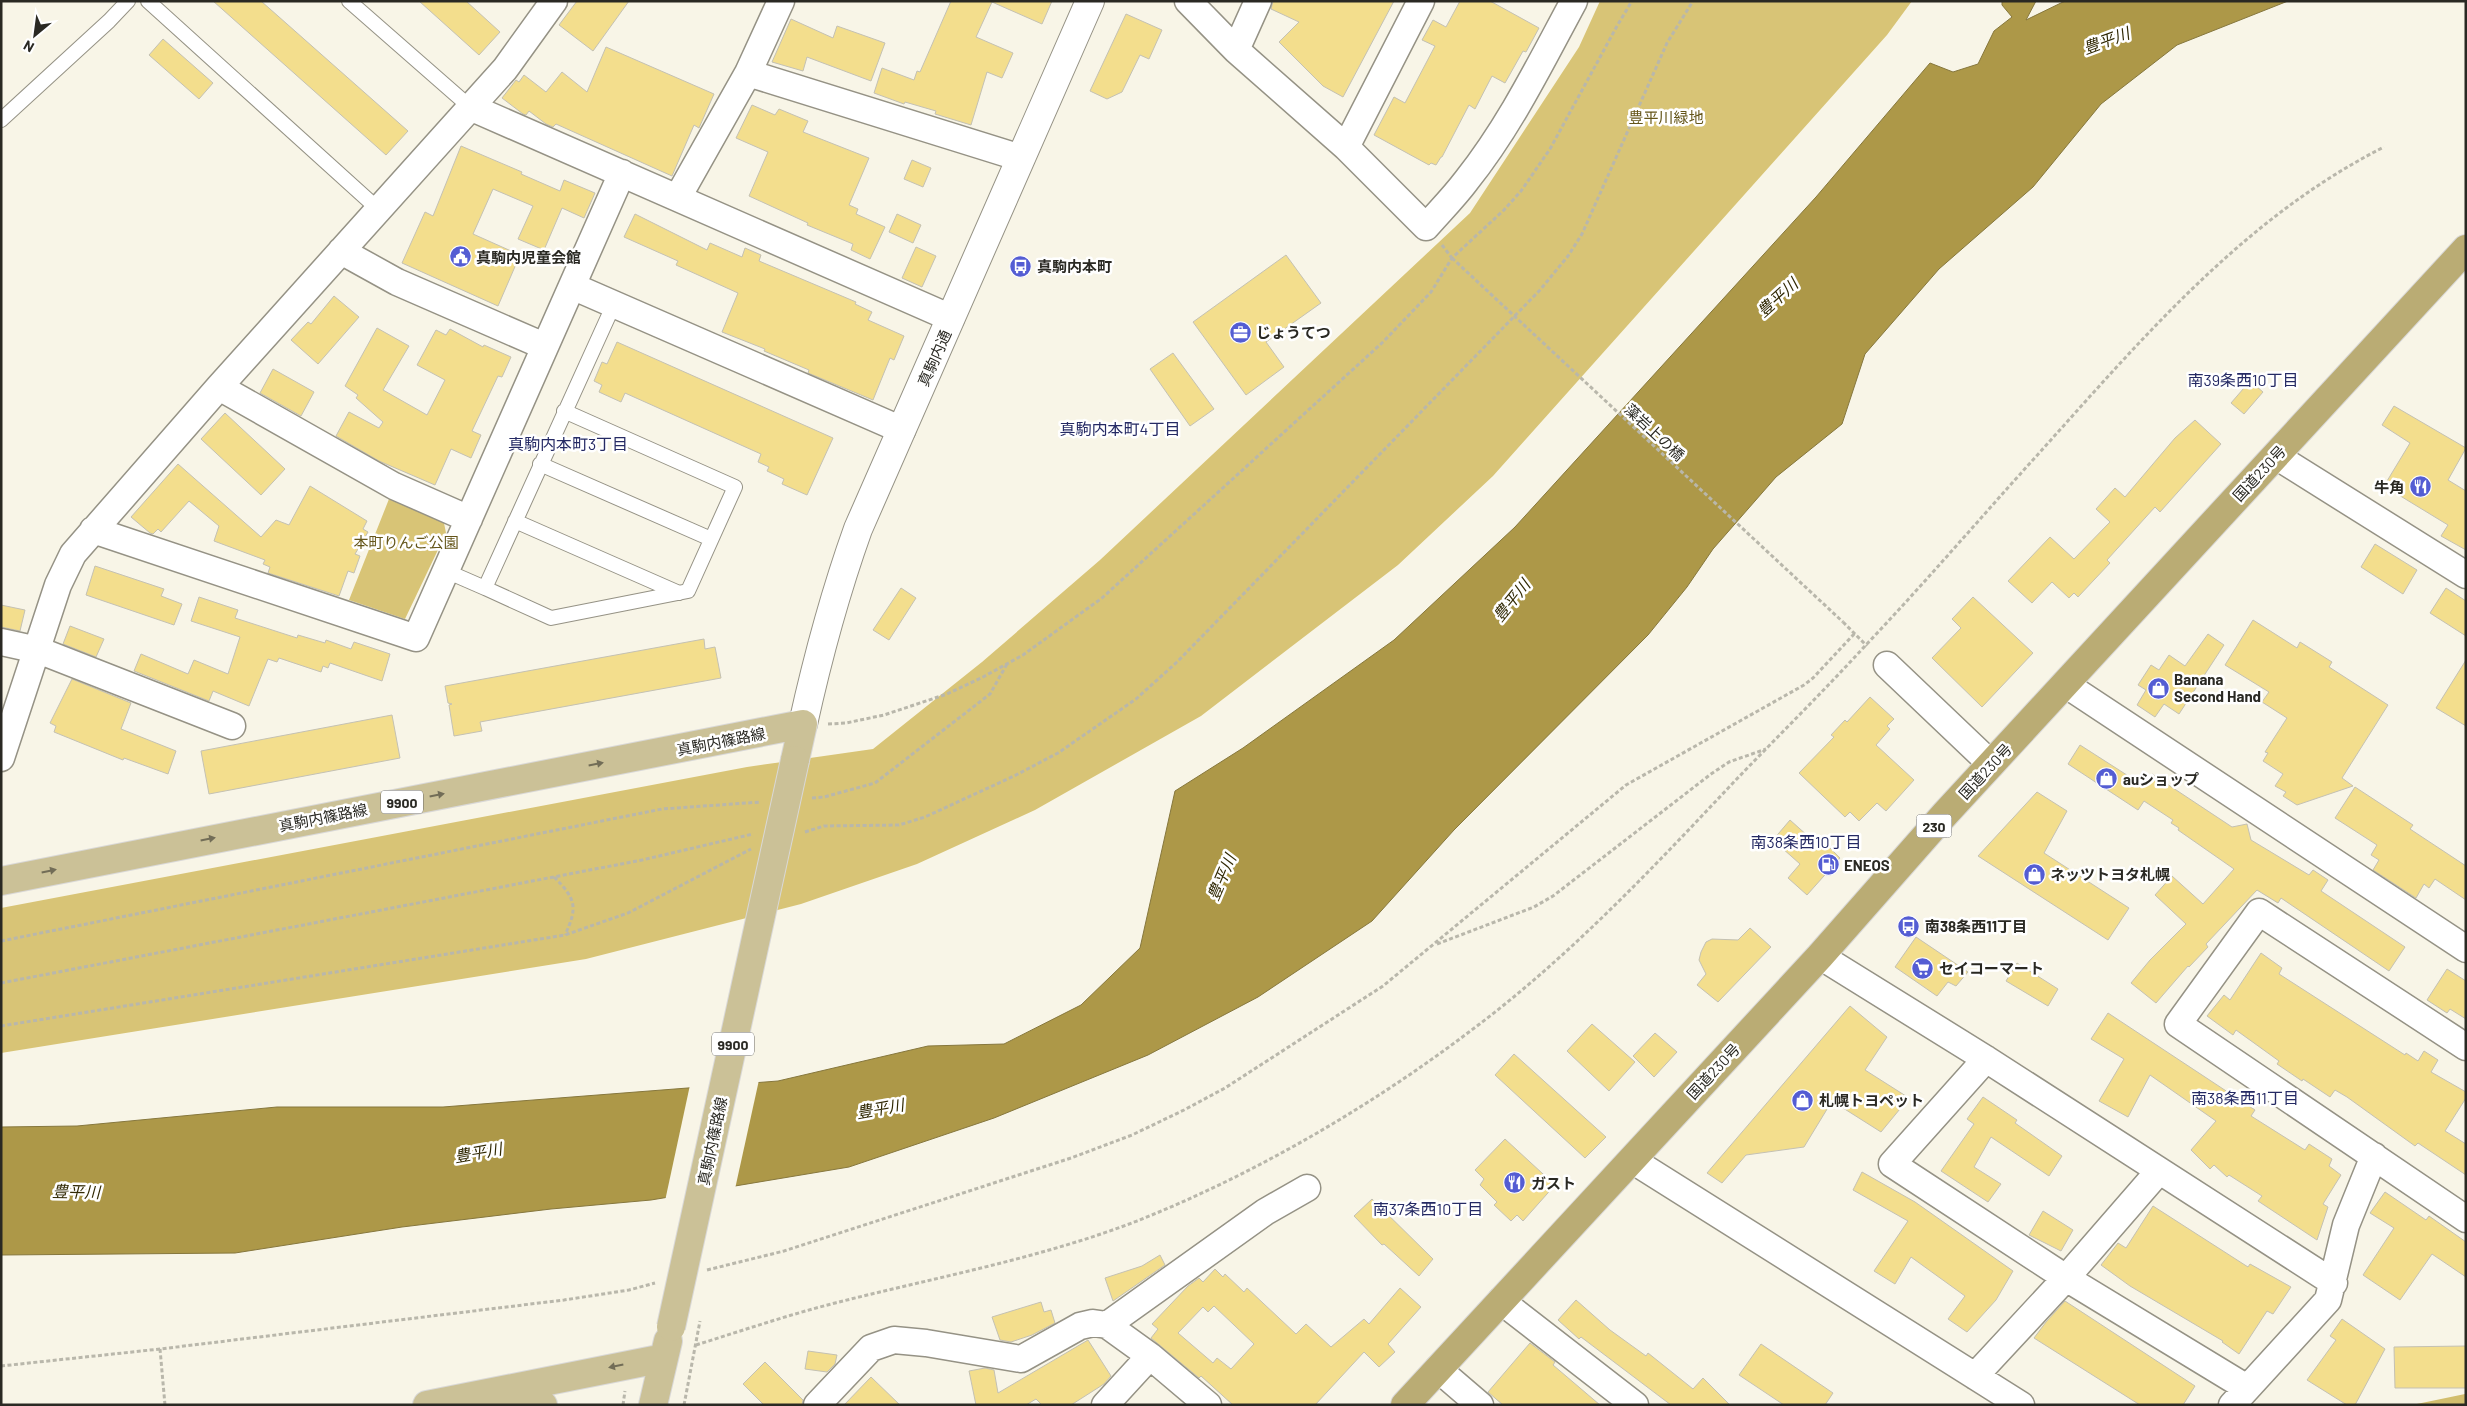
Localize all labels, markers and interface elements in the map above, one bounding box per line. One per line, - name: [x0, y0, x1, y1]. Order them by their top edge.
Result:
- north arrow: [10, 10, 60, 60]
- water label: 豊平川: [2080, 22, 2134, 57]
- text: N: [20, 37, 37, 56]
- park label: 豊平川緑地: [1628, 108, 1704, 126]
- public building icon: 真駒内児童会館: [448, 245, 472, 269]
- place label: 真駒内児童会館: [476, 248, 581, 266]
- bus stop icon: 真駒内本町: [1009, 254, 1033, 278]
- place label: 真駒内本町: [1037, 257, 1112, 275]
- water label: 豊平川: [1753, 273, 1803, 320]
- office icon: じょうてつ: [1228, 320, 1252, 344]
- place label: じょうてつ: [1256, 323, 1331, 341]
- street label: 真駒内通: [914, 327, 954, 389]
- district label: 南39条西10丁目: [2187, 370, 2299, 389]
- street label: 藻岩上の橋: [1621, 400, 1689, 464]
- district label: 真駒内本町4丁目: [1060, 419, 1180, 438]
- district label: 真駒内本町3丁目: [508, 434, 628, 453]
- street label: 国道230号: [2229, 442, 2289, 504]
- restaurant icon: 牛角: [2408, 475, 2432, 499]
- place label: 牛角: [2374, 478, 2404, 496]
- park label: 本町りんご公園: [353, 533, 459, 551]
- water label: 豊平川: [1489, 574, 1535, 625]
- place label: Banana Second Hand: [2174, 670, 2261, 705]
- shop icon: Banana Second Hand: [2146, 676, 2170, 700]
- street label: 真駒内篠路線: [675, 724, 767, 758]
- street label: 国道230号: [1955, 740, 2015, 802]
- one-way arrow: [589, 760, 605, 768]
- shop icon: auショップ: [2095, 767, 2119, 791]
- place label: auショップ: [2123, 770, 2199, 788]
- road number: 9900: [381, 790, 423, 814]
- one-way arrow: [429, 791, 444, 799]
- street label: 真駒内篠路線: [277, 800, 369, 834]
- road number: 230: [1916, 814, 1952, 838]
- district label: 南38条西10丁目: [1750, 832, 1862, 851]
- one-way arrow: [201, 834, 217, 842]
- water label: 豊平川: [1203, 849, 1240, 903]
- fuel station icon: ENEOS: [1816, 853, 1840, 877]
- place label: ENEOS: [1844, 856, 1890, 874]
- shop icon: ネッツトヨタ札幌: [2022, 862, 2046, 886]
- place label: ネッツトヨタ札幌: [2050, 865, 2170, 883]
- one-way arrow: [41, 866, 57, 874]
- bus stop icon: 南38条西11丁目: [1897, 914, 1921, 938]
- place label: 南38条西11丁目: [1925, 917, 2027, 935]
- supermarket icon: セイコーマート: [1911, 956, 1935, 980]
- place label: セイコーマート: [1939, 959, 2044, 977]
- road number: 9900: [712, 1032, 754, 1056]
- street label: 国道230号: [1683, 1040, 1743, 1102]
- shop icon: 札幌トヨペット: [1791, 1088, 1815, 1112]
- district label: 南38条西11丁目: [2191, 1088, 2299, 1107]
- place label: 札幌トヨペット: [1819, 1091, 1924, 1109]
- water label: 豊平川: [855, 1094, 907, 1122]
- street label: 真駒内篠路線: [694, 1095, 730, 1187]
- water label: 豊平川: [453, 1138, 505, 1166]
- restaurant icon: ガスト: [1503, 1171, 1527, 1195]
- place label: ガスト: [1531, 1174, 1576, 1192]
- water label: 豊平川: [52, 1181, 102, 1201]
- district label: 南37条西10丁目: [1373, 1199, 1483, 1218]
- one-way arrow: [607, 1363, 623, 1371]

